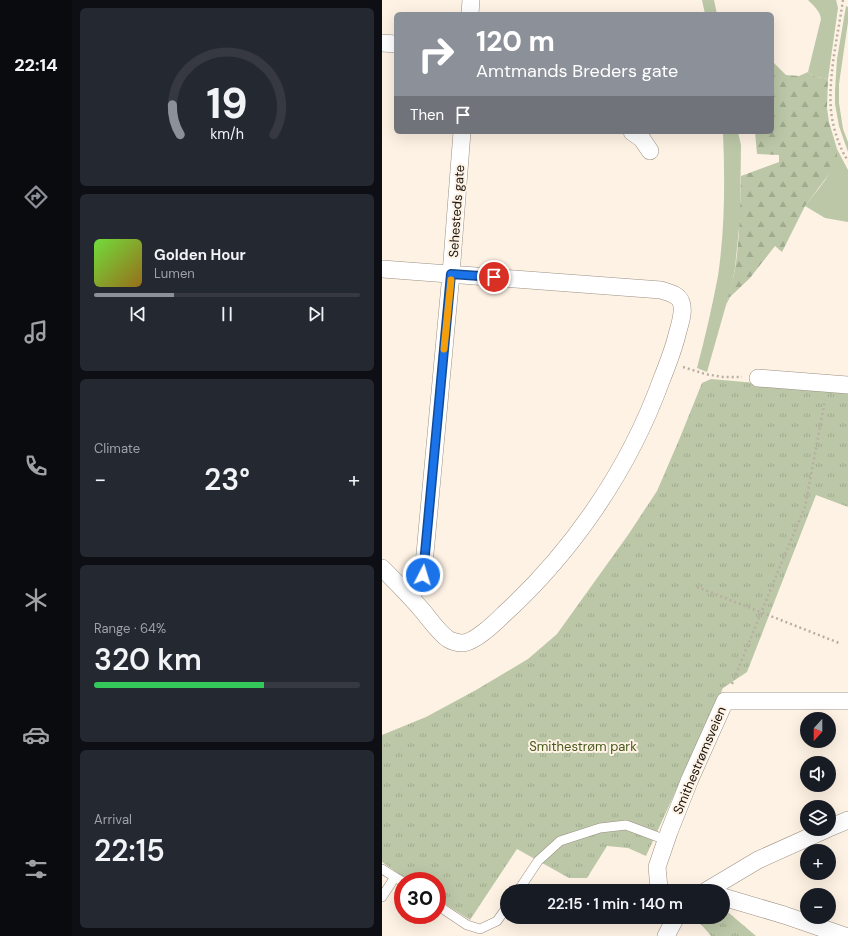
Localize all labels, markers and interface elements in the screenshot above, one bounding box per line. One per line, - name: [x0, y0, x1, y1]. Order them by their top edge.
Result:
- text: 120 m: [476, 23, 555, 60]
- icon: right: [410, 28, 462, 80]
- text: 22:14: [14, 53, 58, 77]
- text: Amtmands Breders gate: [476, 59, 678, 83]
- text: 19: [206, 77, 248, 131]
- icon: arrive: [452, 104, 474, 126]
- text: Then: [410, 105, 444, 125]
- text: km/h: [210, 124, 244, 142]
- street label: Sehesteds gate: [445, 164, 468, 258]
- icon: directions: [22, 183, 50, 211]
- text: Golden Hour: [154, 245, 246, 265]
- pin: [477, 260, 511, 294]
- text: Lumen: [154, 265, 195, 282]
- icon: arrive: [483, 266, 505, 288]
- icon: previous: [127, 303, 149, 325]
- icon: pause: [216, 303, 238, 325]
- icon: next: [305, 303, 327, 325]
- icon: music: [22, 318, 50, 346]
- text: Climate: [94, 440, 140, 457]
- icon: phone: [22, 452, 50, 480]
- text: 23°: [204, 460, 250, 499]
- text: −: [94, 465, 106, 494]
- text: +: [348, 465, 360, 494]
- position arrow: [402, 554, 444, 596]
- icon: climate: [22, 586, 50, 614]
- text: Range · 64%: [94, 620, 166, 637]
- text: 320 km: [94, 640, 202, 679]
- street label: Smithestrømsveien: [669, 704, 730, 817]
- north arrow: [800, 712, 836, 748]
- map controls: [800, 712, 836, 924]
- icon: car: [22, 721, 50, 749]
- park label: Smithestrøm park: [529, 738, 637, 755]
- button: sound: [800, 756, 836, 792]
- button: layers: [800, 800, 836, 836]
- text: Arrival: [94, 811, 132, 828]
- text: 22:15: [94, 831, 165, 870]
- button: +: [800, 844, 836, 880]
- icon: filters: [22, 855, 50, 883]
- speed limit sign: 30: [394, 872, 446, 924]
- button: −: [800, 888, 836, 924]
- text: 22:15 · 1 min · 140 m: [547, 894, 683, 914]

